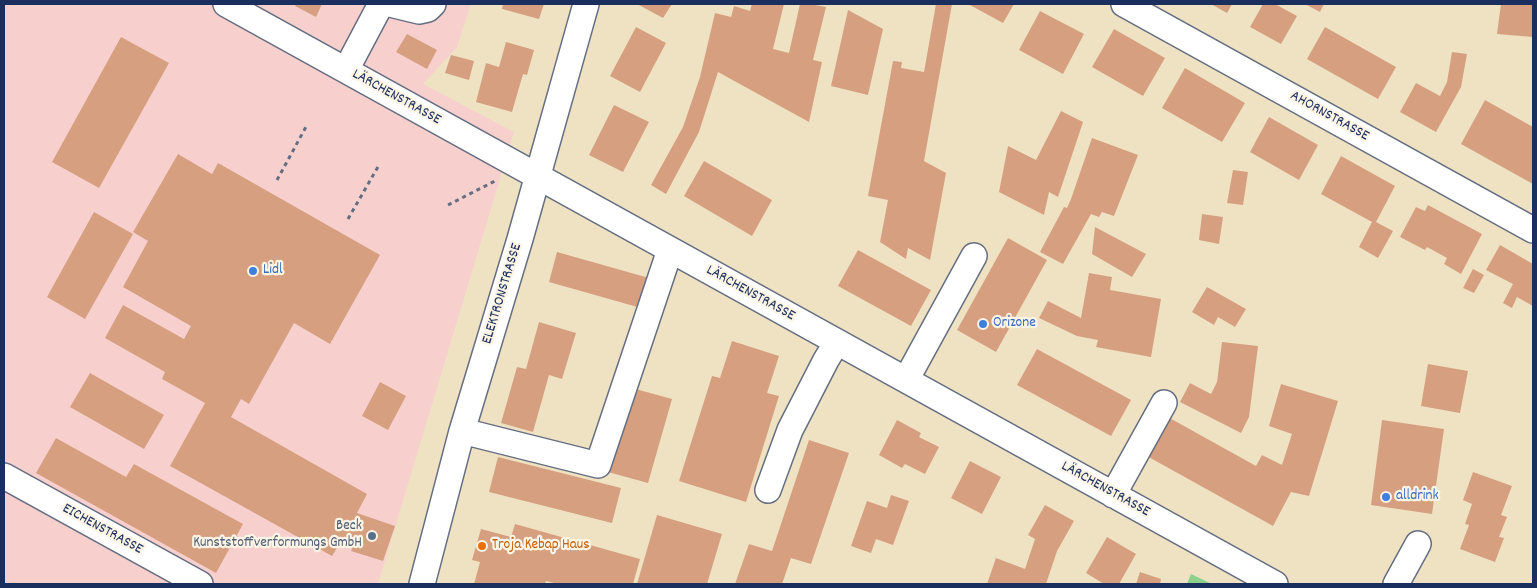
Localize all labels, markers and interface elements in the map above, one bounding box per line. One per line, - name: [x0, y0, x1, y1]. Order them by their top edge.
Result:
- street label: LÄRCHENSTRASSE: [348, 66, 444, 130]
- street label: AHORNSTRASSE: [1286, 88, 1372, 146]
- street label: ELEKTRONSTRASSE: [479, 242, 527, 346]
- place label: Lidl: [263, 262, 282, 280]
- street label: LÄRCHENSTRASSE: [702, 262, 798, 326]
- marker: Lidl: [247, 265, 259, 277]
- place label: Orizone: [993, 315, 1036, 333]
- marker: Orizone: [977, 318, 989, 330]
- street label: LÄRCHENSTRASSE: [1057, 458, 1153, 522]
- place label: alldrink: [1396, 488, 1439, 506]
- marker: alldrink: [1380, 491, 1392, 503]
- street label: EICHENSTRASSE: [59, 501, 145, 559]
- place label: Beck Kunststoffverformungs GmbH: [193, 518, 362, 553]
- marker: Beck Kunststoffverformungs GmbH: [366, 530, 378, 542]
- place label: Troja Kebap Haus: [492, 537, 590, 555]
- marker: Troja Kebap Haus: [476, 540, 488, 552]

